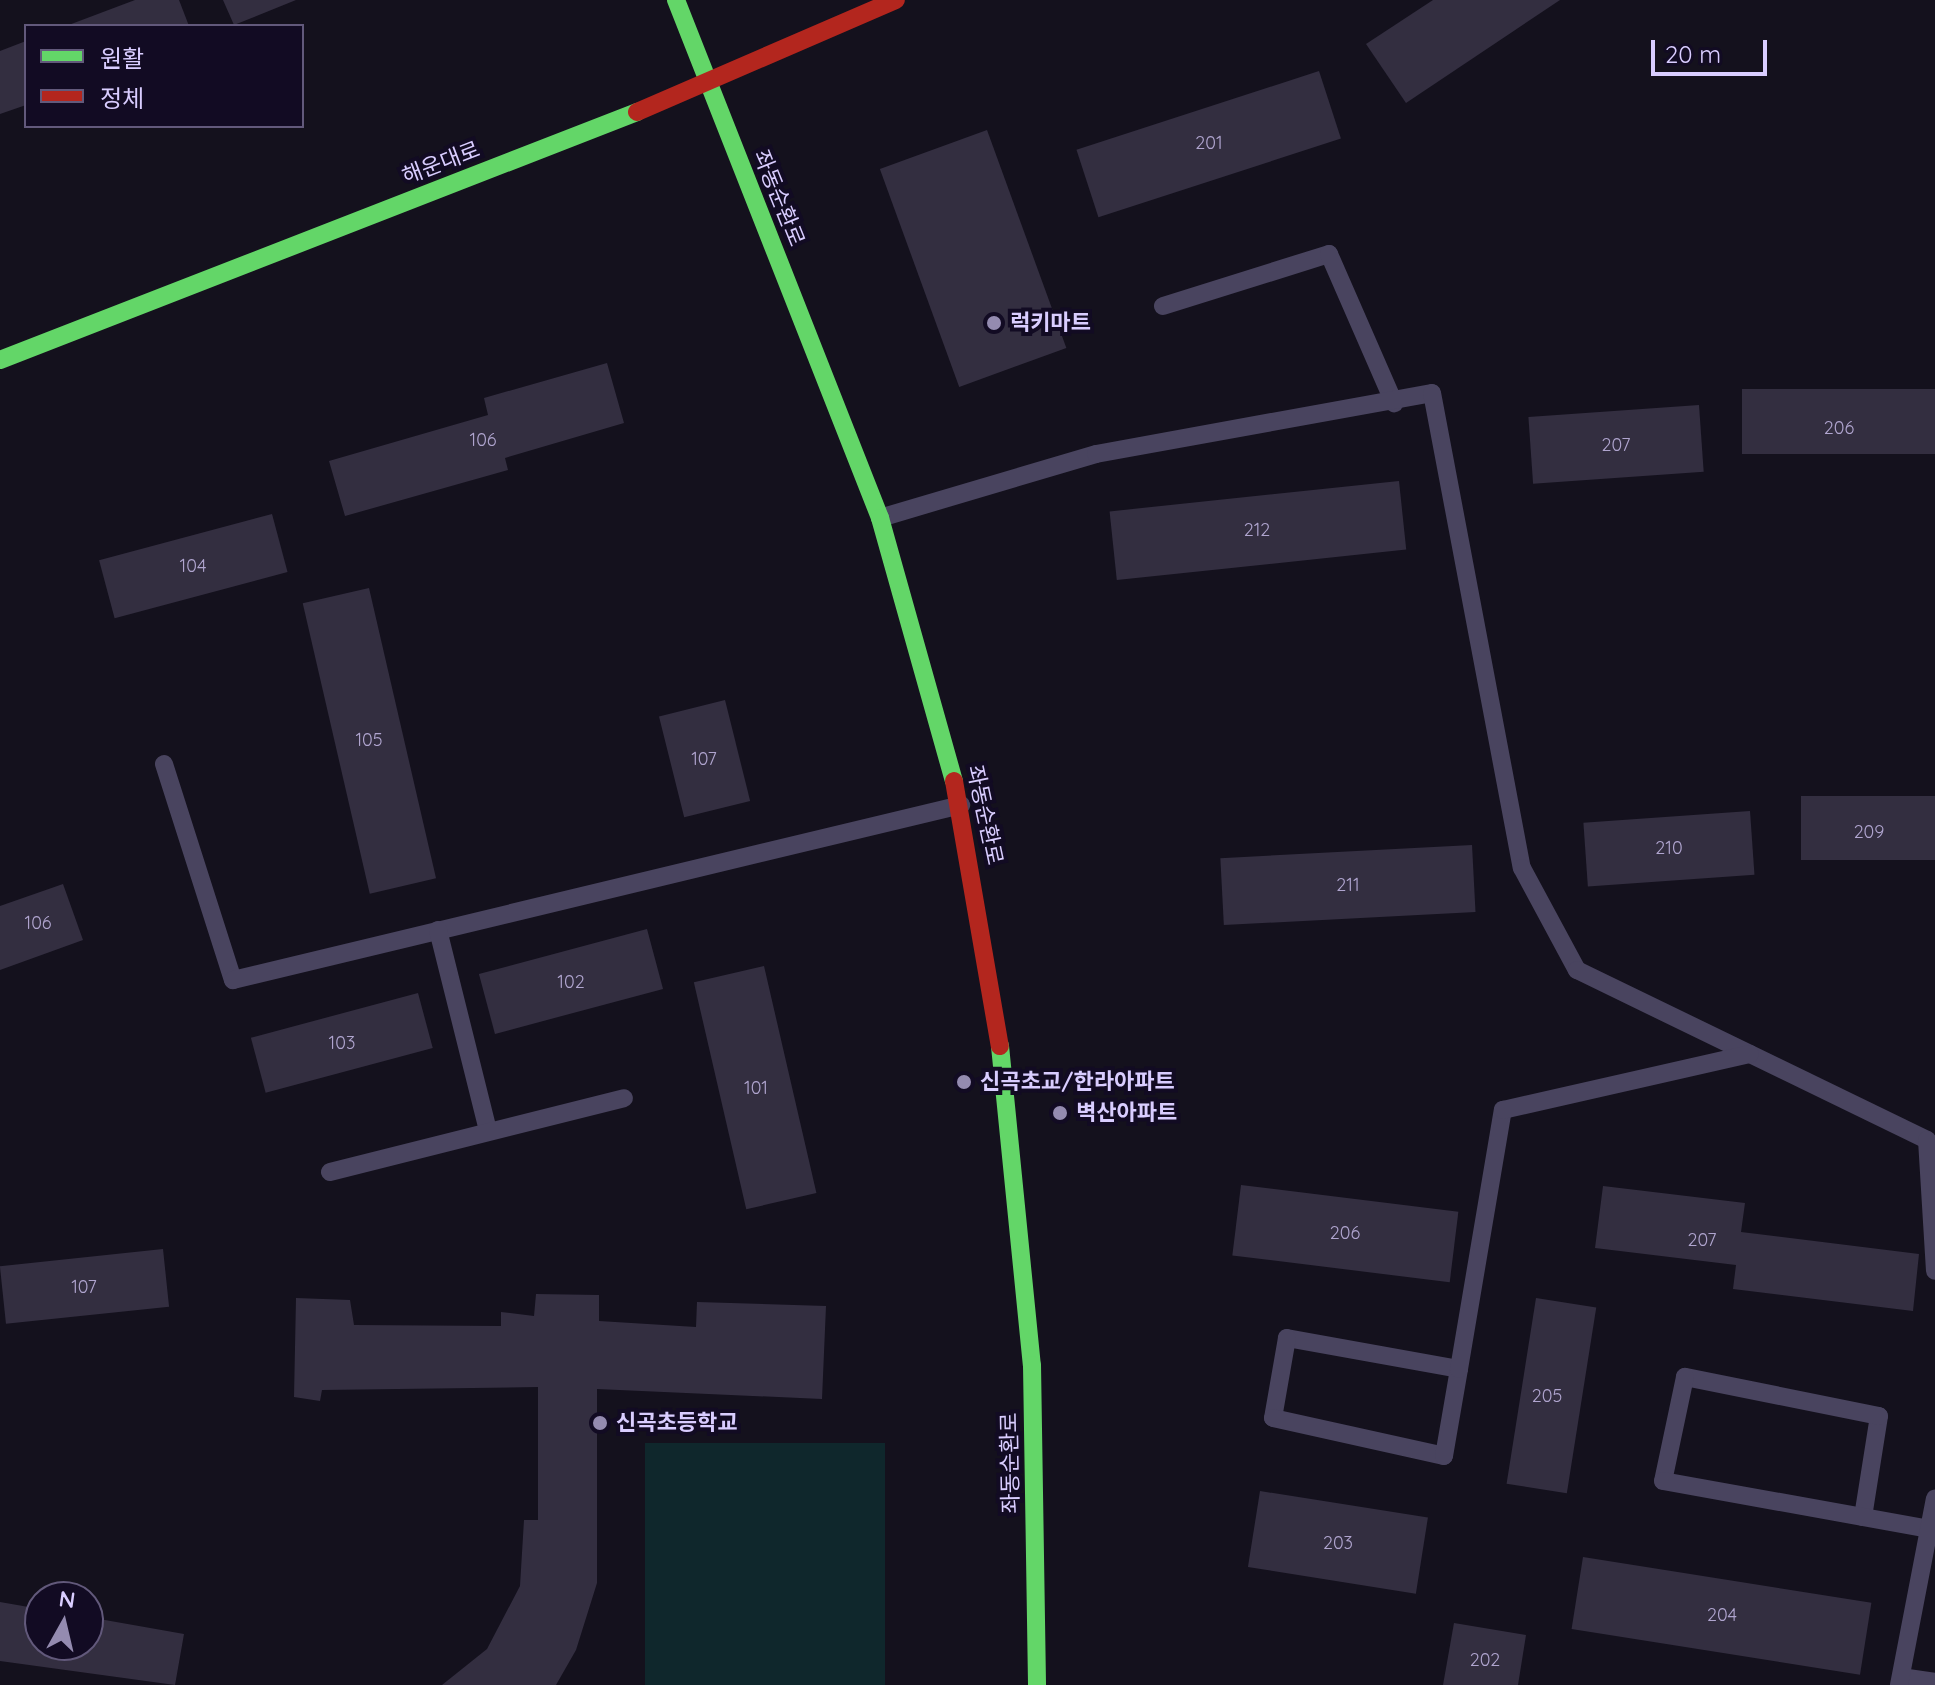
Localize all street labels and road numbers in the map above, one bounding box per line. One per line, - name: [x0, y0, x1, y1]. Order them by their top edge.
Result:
- street label: 해운대로: [398, 136, 484, 190]
- street label: 좌동순환로: [748, 146, 810, 250]
- street label: 좌동순환로: [962, 763, 1008, 867]
- street label: 좌동순환로: [996, 1412, 1024, 1514]

